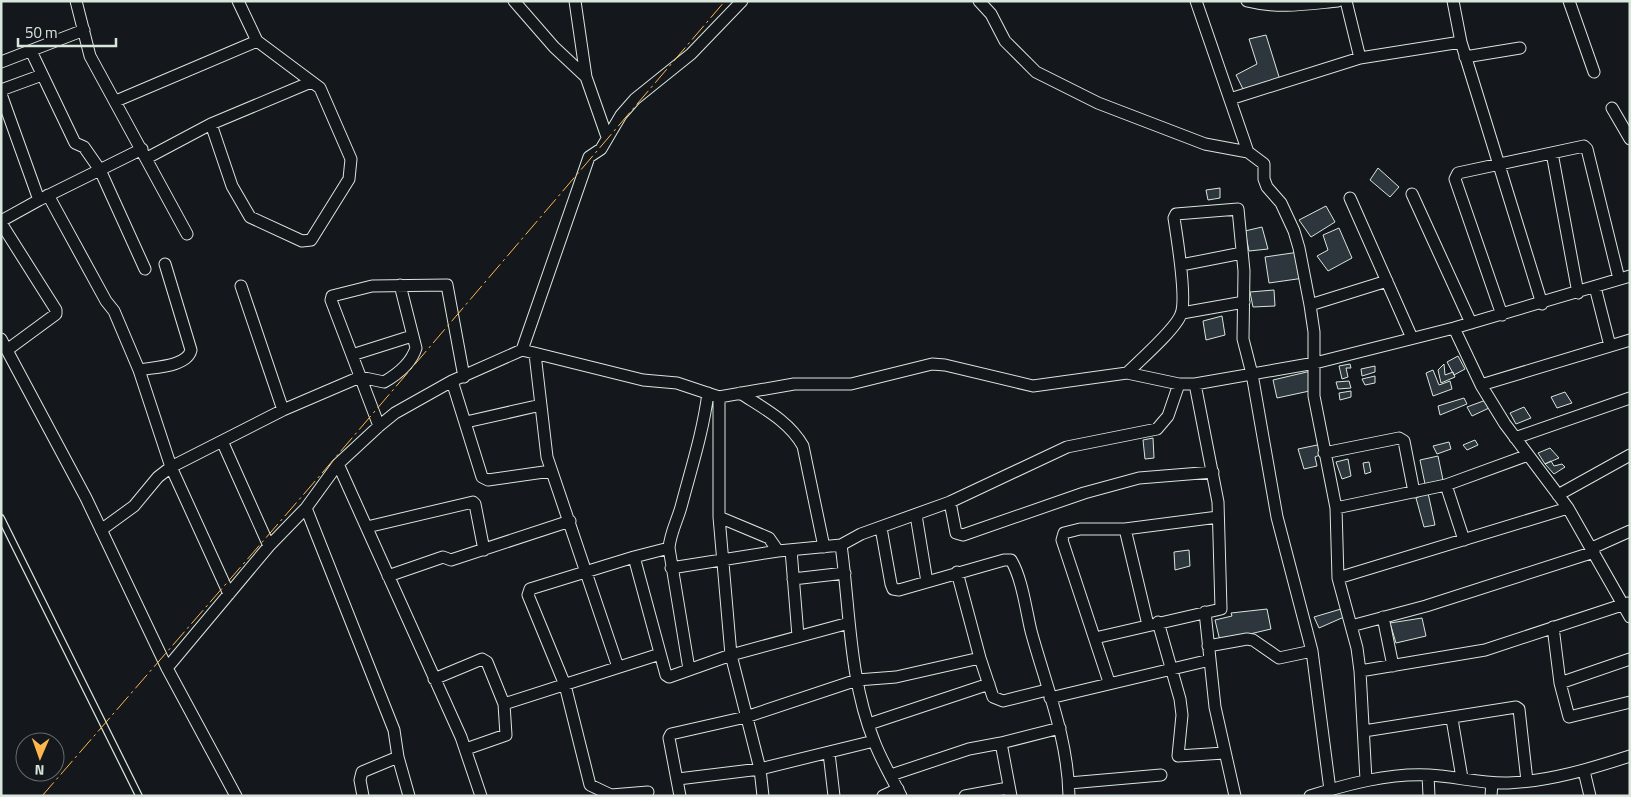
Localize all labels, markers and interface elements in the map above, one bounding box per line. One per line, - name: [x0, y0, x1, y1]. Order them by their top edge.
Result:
- scale bar: [18, 15, 115, 47]
- text: 50 m: [25, 21, 58, 44]
- north arrow: [15, 732, 65, 782]
- text: N: [34, 760, 45, 781]

